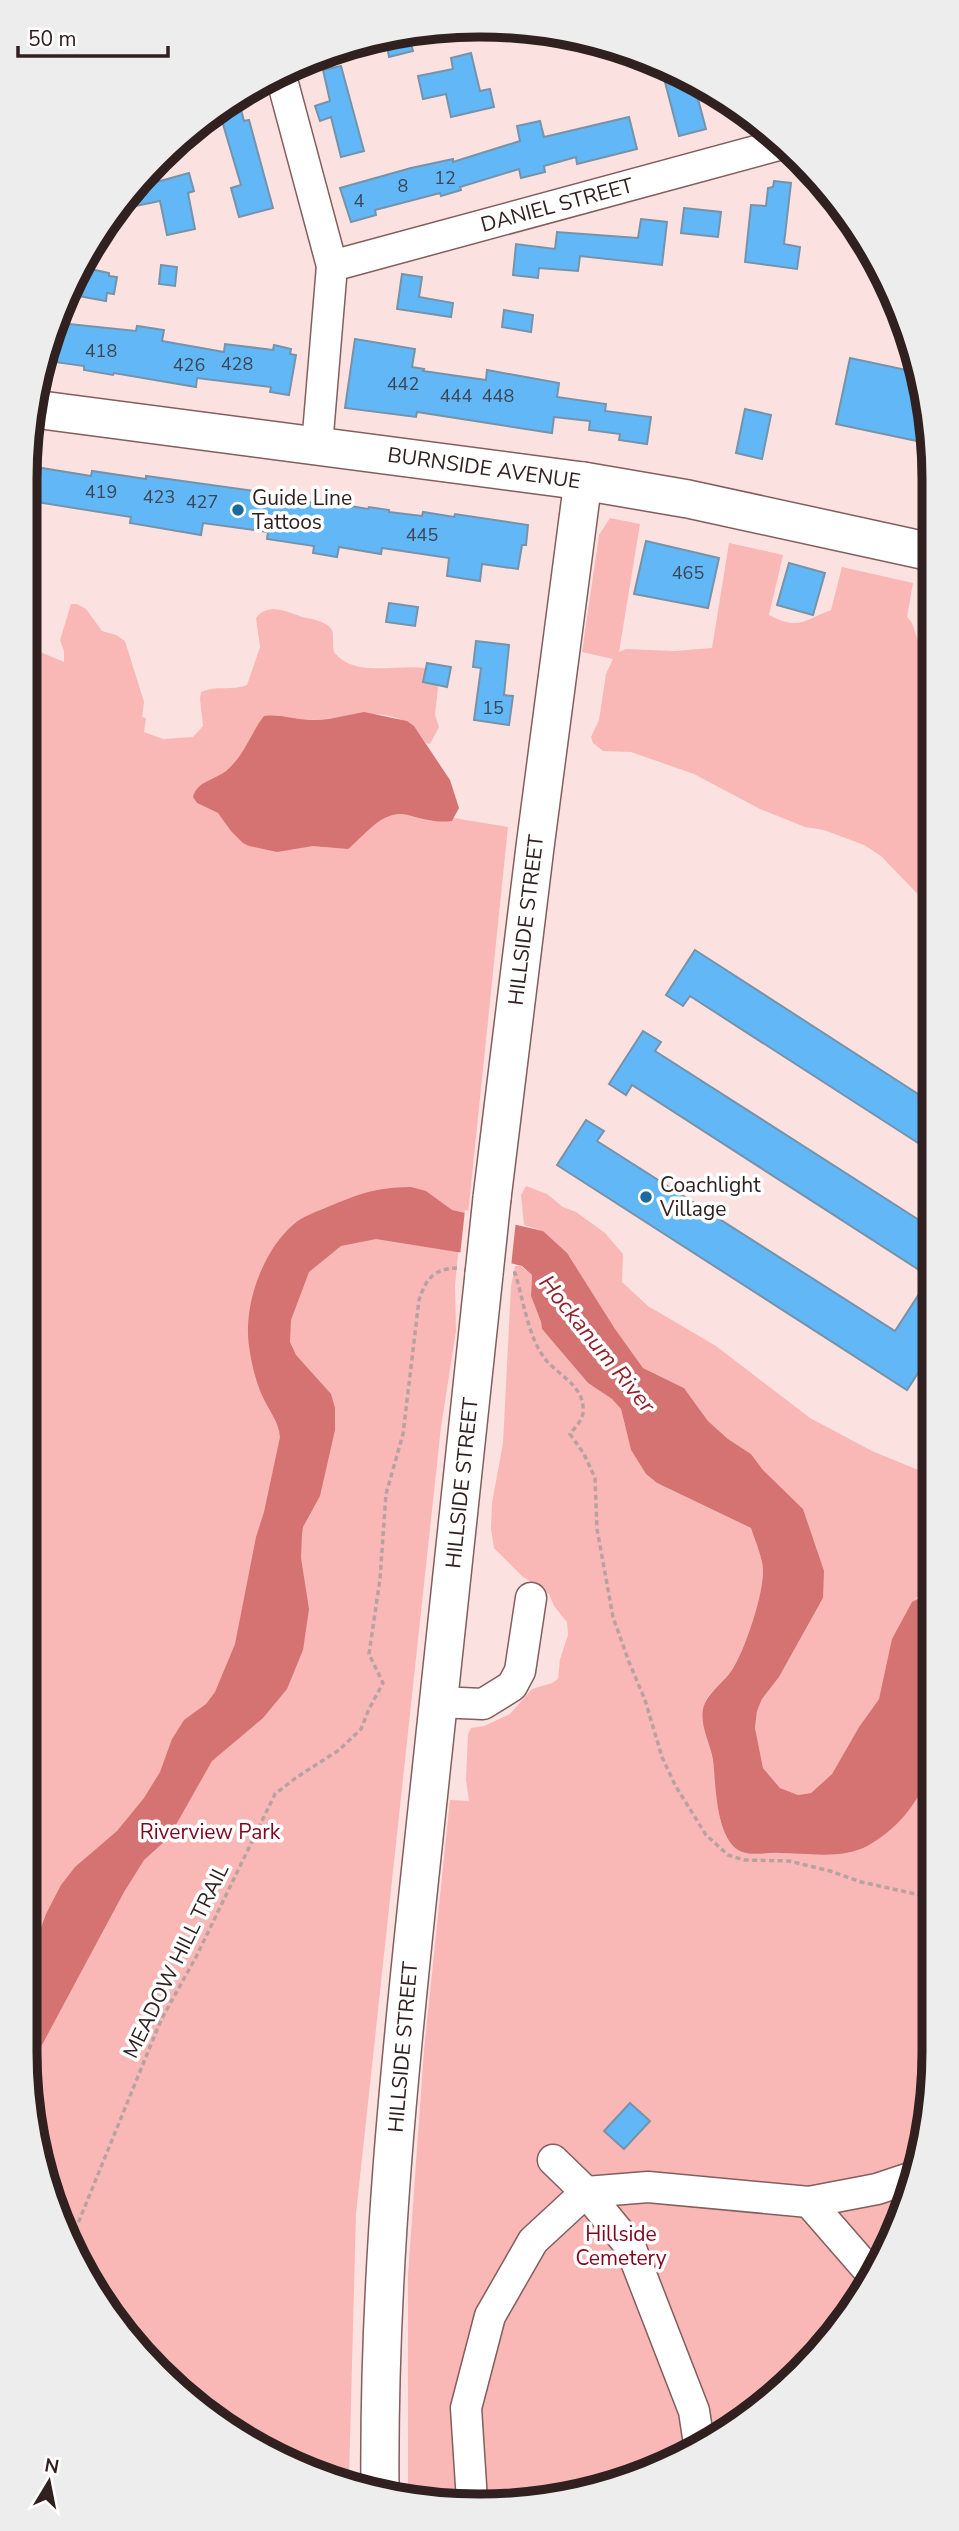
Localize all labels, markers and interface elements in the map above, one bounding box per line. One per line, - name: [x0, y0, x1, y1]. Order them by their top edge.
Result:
- scale bar: [18, 14, 168, 58]
- text: 50 m: [28, 25, 77, 53]
- house number: 12: [434, 166, 456, 190]
- street label: DANIEL STREET: [478, 171, 637, 239]
- house number: 8: [398, 174, 408, 198]
- house number: 4: [354, 189, 365, 213]
- house number: 418: [85, 339, 117, 363]
- house number: 428: [221, 352, 253, 376]
- house number: 426: [173, 353, 205, 377]
- house number: 442: [387, 372, 419, 396]
- house number: 444: [440, 384, 472, 408]
- house number: 448: [482, 384, 514, 408]
- street label: BURNSIDE AVENUE: [386, 441, 582, 495]
- house number: 419: [85, 480, 117, 504]
- place label: Guide Line Tattoos: [252, 484, 352, 536]
- house number: 423: [143, 485, 175, 509]
- house number: 427: [186, 490, 218, 514]
- marker: Guide Line Tattoos: [230, 502, 246, 518]
- house number: 445: [406, 523, 438, 547]
- house number: 465: [672, 561, 704, 585]
- house number: 15: [482, 696, 504, 720]
- street label: HILLSIDE STREET: [502, 833, 550, 1007]
- place label: Coachlight Village: [659, 1171, 761, 1223]
- marker: Coachlight Village: [638, 1189, 654, 1205]
- water label: Hockanum River: [532, 1269, 663, 1420]
- street label: HILLSIDE STREET: [439, 1396, 485, 1570]
- park label: Riverview Park: [140, 1818, 281, 1846]
- street label: MEADOW HILL TRAIL: [117, 1859, 236, 2063]
- street label: HILLSIDE STREET: [382, 1960, 424, 2134]
- park label: Hillside Cemetery: [575, 2220, 667, 2272]
- north arrow: [14, 2447, 84, 2517]
- text: N: [43, 2452, 61, 2480]

